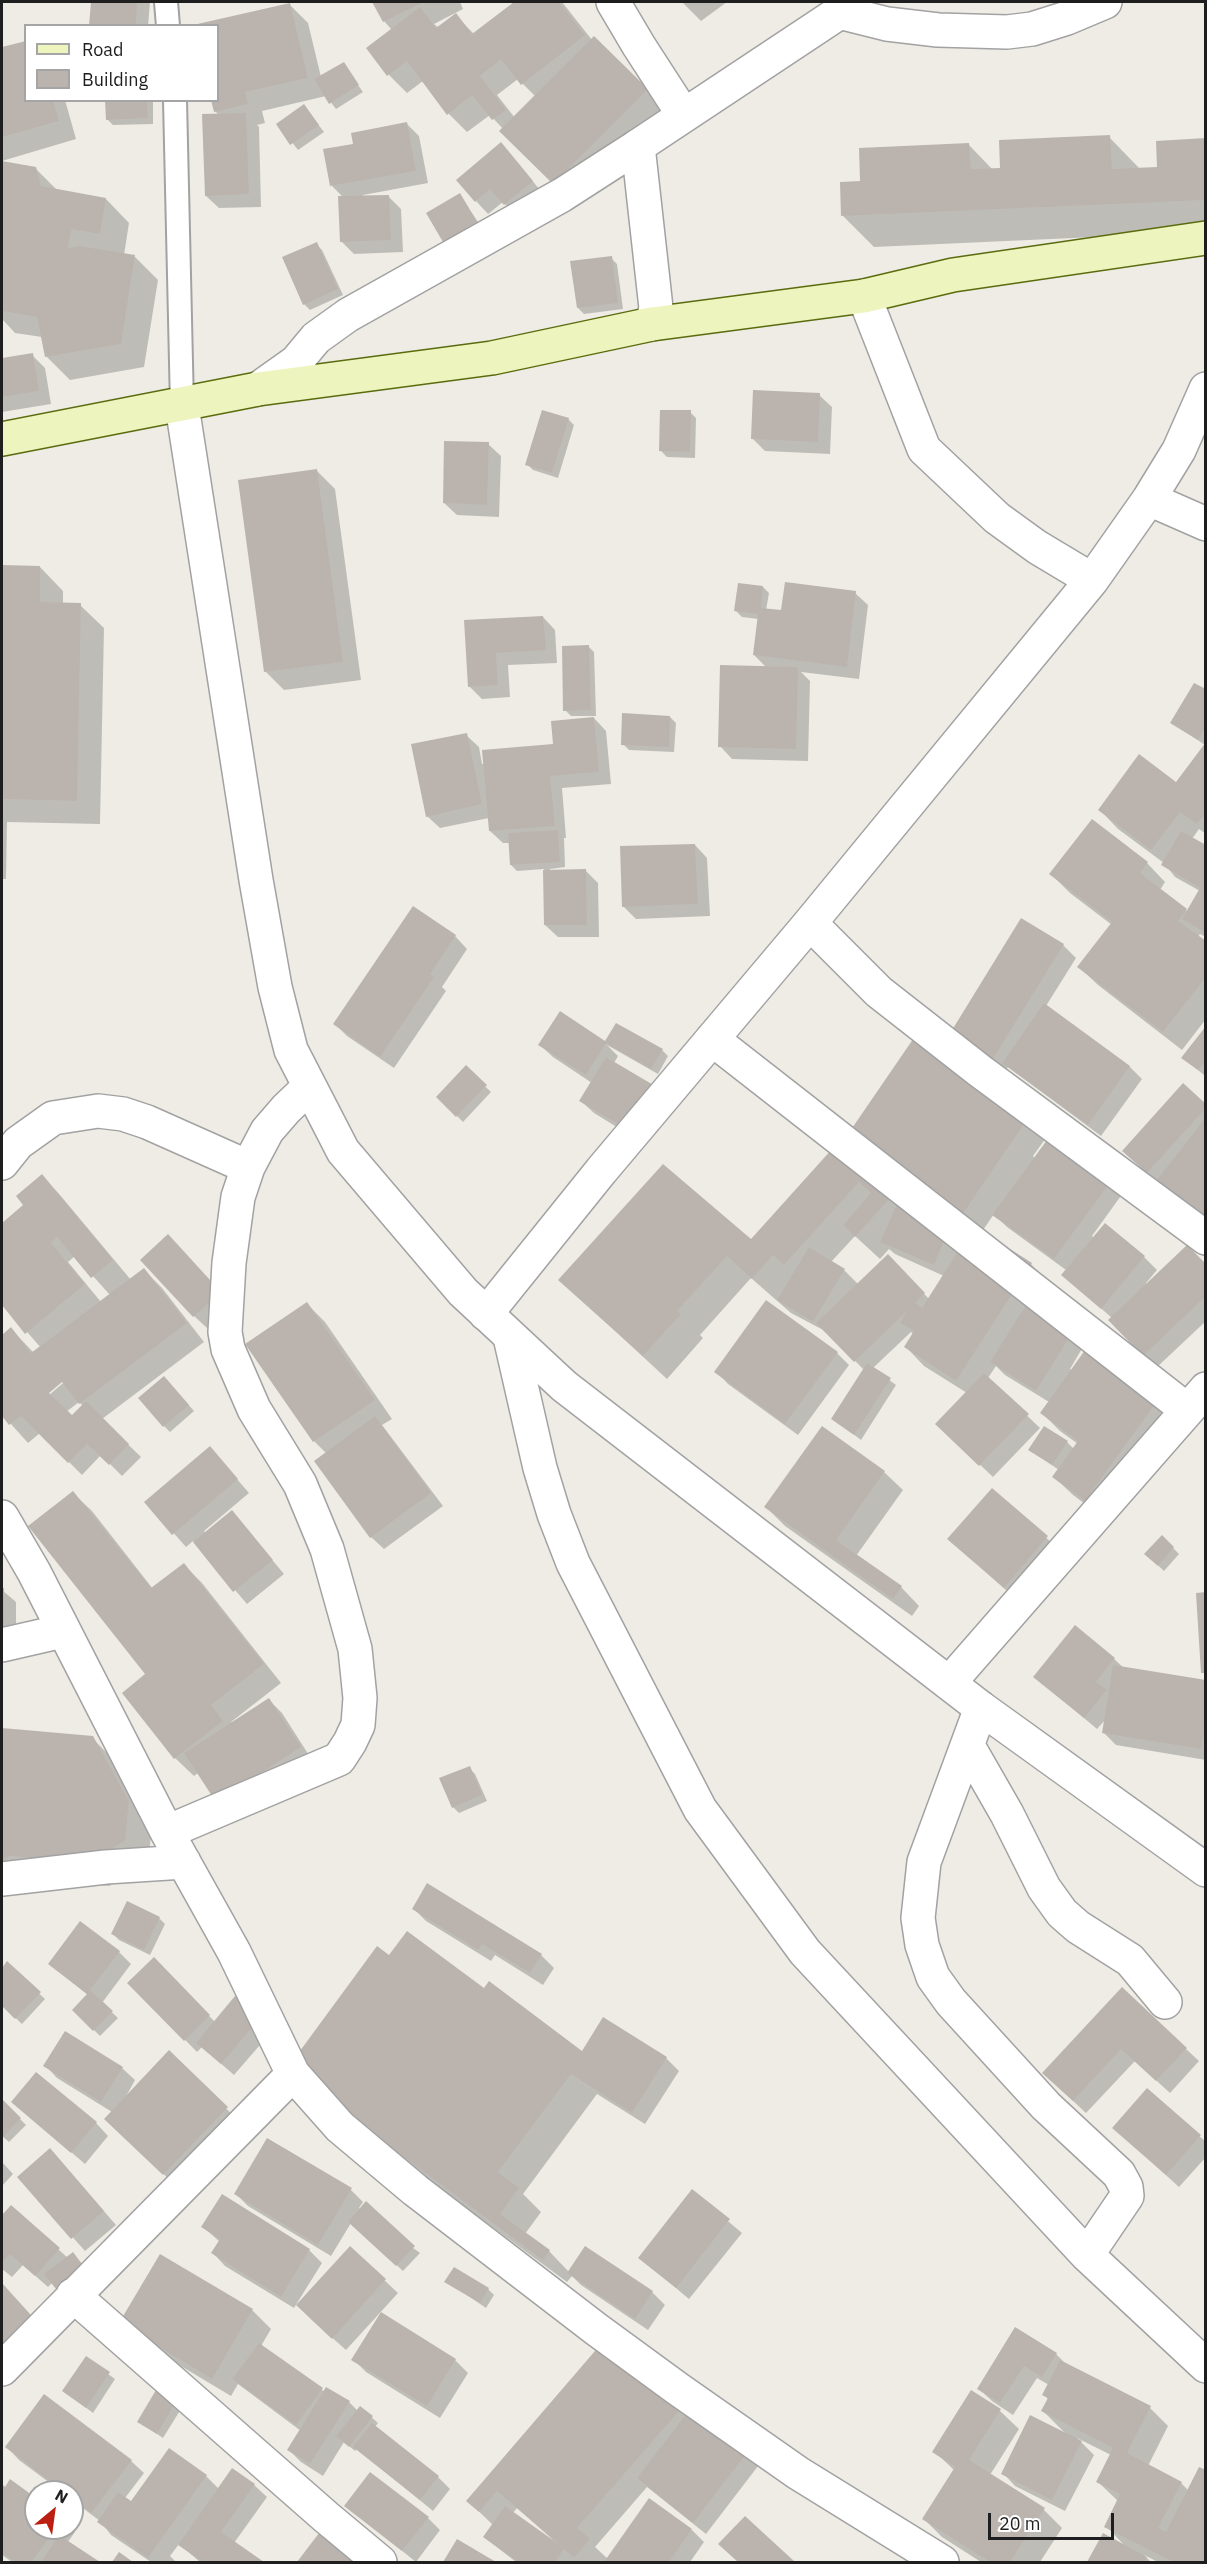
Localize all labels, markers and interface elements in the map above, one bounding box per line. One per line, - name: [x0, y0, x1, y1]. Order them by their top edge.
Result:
- legend: [24, 24, 219, 102]
- text: Road: [82, 38, 123, 61]
- text: Building: [82, 68, 148, 91]
- north arrow: [24, 2480, 84, 2540]
- text: N: [52, 2484, 72, 2508]
- scale bar: [991, 2501, 1117, 2539]
- text: 20 m: [999, 2512, 1041, 2535]

